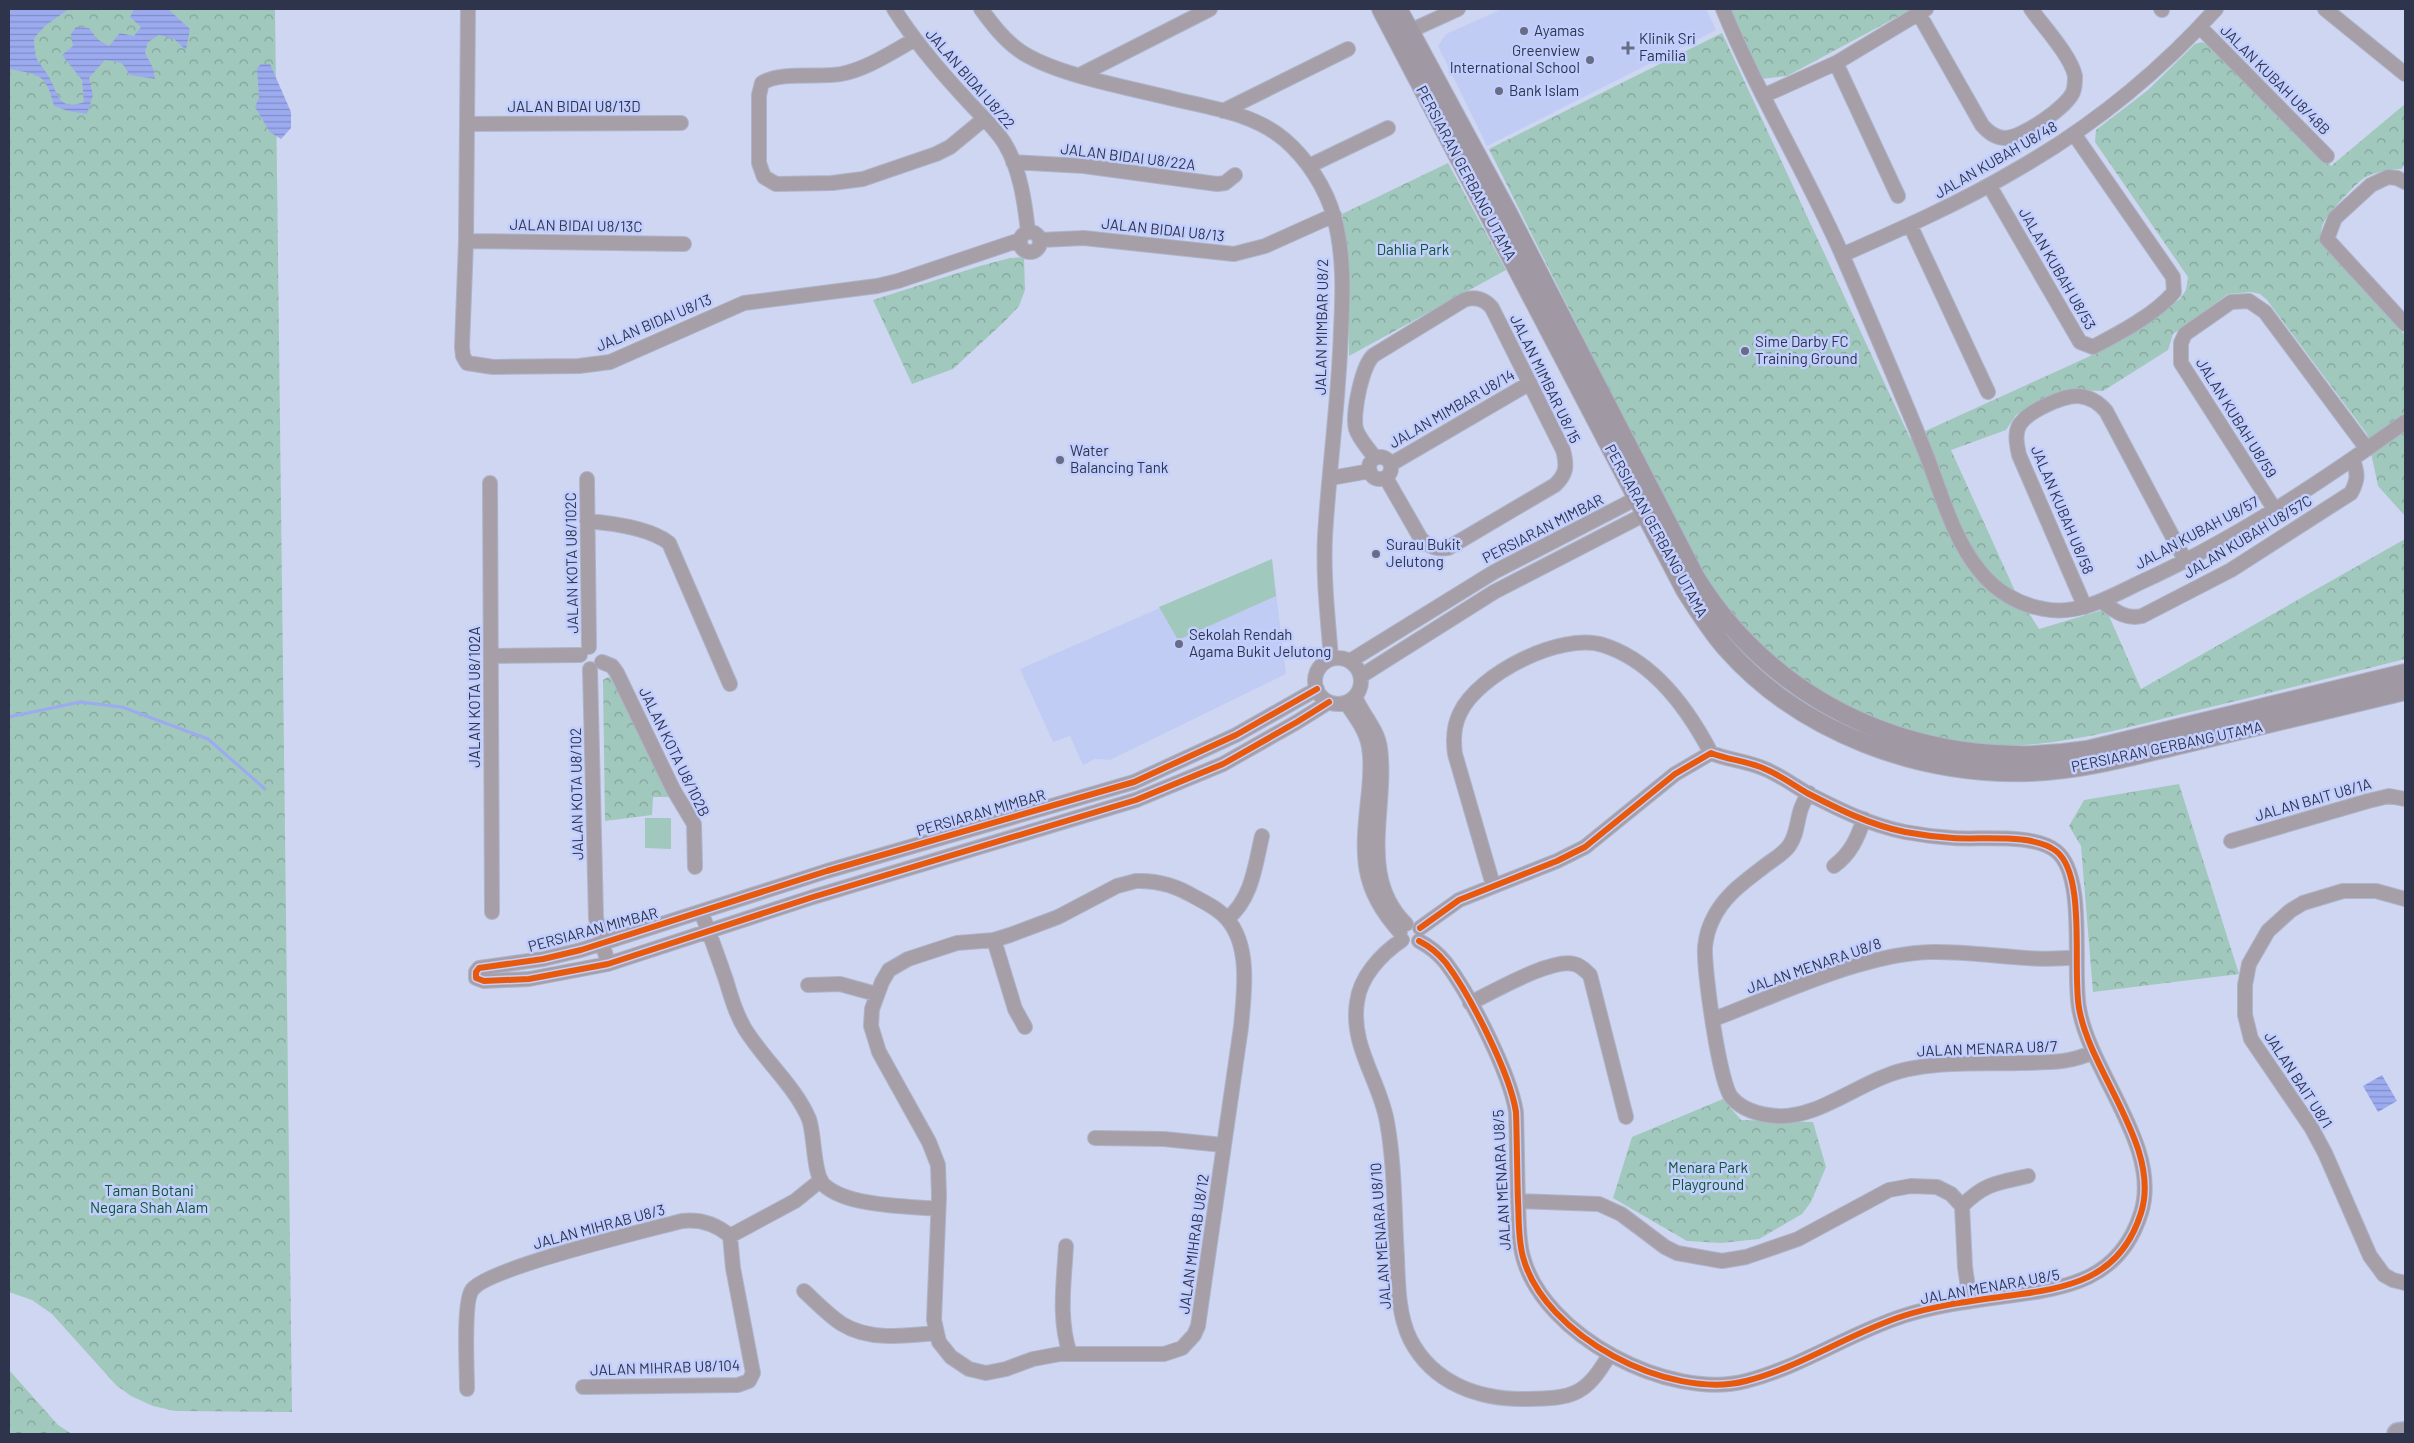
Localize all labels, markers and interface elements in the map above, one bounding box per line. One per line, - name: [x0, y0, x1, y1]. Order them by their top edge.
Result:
- place label: Ayamas: [1534, 21, 1584, 39]
- street label: JALAN KUBAH U8/48B: [2217, 21, 2334, 138]
- street label: JALAN BIDAI U8/22: [922, 25, 1019, 132]
- marker: Ayamas: [1518, 25, 1530, 37]
- place label: Klinik Sri Familia: [1639, 29, 1696, 64]
- place label: Greenview International School: [1450, 41, 1580, 76]
- marker: Klinik Sri Familia: [1621, 41, 1635, 55]
- marker: Greenview International School: [1584, 54, 1596, 66]
- place label: Bank Islam: [1509, 81, 1579, 99]
- street label: PERSIARAN GERBANG UTAMA: [1413, 82, 1521, 263]
- marker: Bank Islam: [1493, 85, 1505, 97]
- street label: JALAN BIDAI U8/13D: [507, 97, 641, 115]
- street label: JALAN KUBAH U8/48: [1931, 117, 2060, 202]
- street label: JALAN BIDAI U8/22A: [1060, 139, 1197, 173]
- street label: JALAN KUBAH U8/53: [2016, 204, 2100, 333]
- street label: JALAN BIDAI U8/13: [1101, 214, 1226, 244]
- street label: JALAN BIDAI U8/13C: [509, 215, 643, 235]
- park label: Dahlia Park: [1377, 240, 1450, 258]
- street label: JALAN MIMBAR U8/2: [1311, 259, 1331, 395]
- street label: JALAN BIDAI U8/13: [593, 290, 714, 355]
- street label: JALAN MIMBAR U8/15: [1507, 311, 1585, 446]
- place label: Sime Darby FC Training Ground: [1755, 332, 1858, 367]
- marker: Sime Darby FC Training Ground: [1739, 345, 1751, 357]
- street label: JALAN KUBAH U8/59: [2193, 354, 2281, 481]
- street label: JALAN MIMBAR U8/14: [1386, 365, 1517, 451]
- place label: Water Balancing Tank: [1070, 441, 1169, 476]
- street label: PERSIARAN GERBANG UTAMA: [1602, 441, 1712, 620]
- street label: JALAN KUBAH U8/58: [2028, 443, 2098, 577]
- marker: Water Balancing Tank: [1054, 454, 1066, 466]
- street label: PERSIARAN MIMBAR: [1479, 490, 1606, 566]
- street label: JALAN KUBAH U8/57C: [2180, 491, 2315, 582]
- street label: JALAN KOTA U8/102C: [561, 492, 581, 634]
- street label: JALAN KUBAH U8/57: [2132, 492, 2261, 572]
- place label: Surau Bukit Jelutong: [1386, 535, 1461, 570]
- marker: Surau Bukit Jelutong: [1370, 548, 1382, 560]
- place label: Sekolah Rendah Agama Bukit Jelutong: [1189, 625, 1331, 660]
- street label: JALAN KOTA U8/102A: [465, 626, 483, 768]
- marker: Sekolah Rendah Agama Bukit Jelutong: [1173, 638, 1185, 650]
- street label: JALAN KOTA U8/102B: [636, 684, 714, 819]
- street label: PERSIARAN GERBANG UTAMA: [2069, 717, 2264, 775]
- street label: JALAN KOTA U8/102: [566, 728, 586, 860]
- street label: JALAN BAIT U8/1A: [2252, 774, 2373, 824]
- street label: PERSIARAN MIMBAR: [914, 785, 1047, 839]
- street label: PERSIARAN MIMBAR: [526, 903, 660, 955]
- street label: JALAN MENARA U8/8: [1744, 934, 1883, 997]
- street label: JALAN BAIT U8/1: [2261, 1028, 2337, 1131]
- street label: JALAN MENARA U8/7: [1916, 1037, 2058, 1059]
- street label: JALAN MENARA U8/5: [1488, 1109, 1514, 1251]
- park label: Menara Park Playground: [1668, 1158, 1749, 1193]
- street label: JALAN MENARA U8/10: [1366, 1162, 1394, 1310]
- street label: JALAN MIHRAB U8/12: [1174, 1173, 1212, 1315]
- park label: Taman Botani Negara Shah Alam: [90, 1181, 208, 1216]
- street label: JALAN MIHRAB U8/3: [531, 1200, 667, 1252]
- street label: JALAN MENARA U8/5: [1919, 1265, 2061, 1307]
- street label: JALAN MIHRAB U8/104: [590, 1355, 740, 1379]

